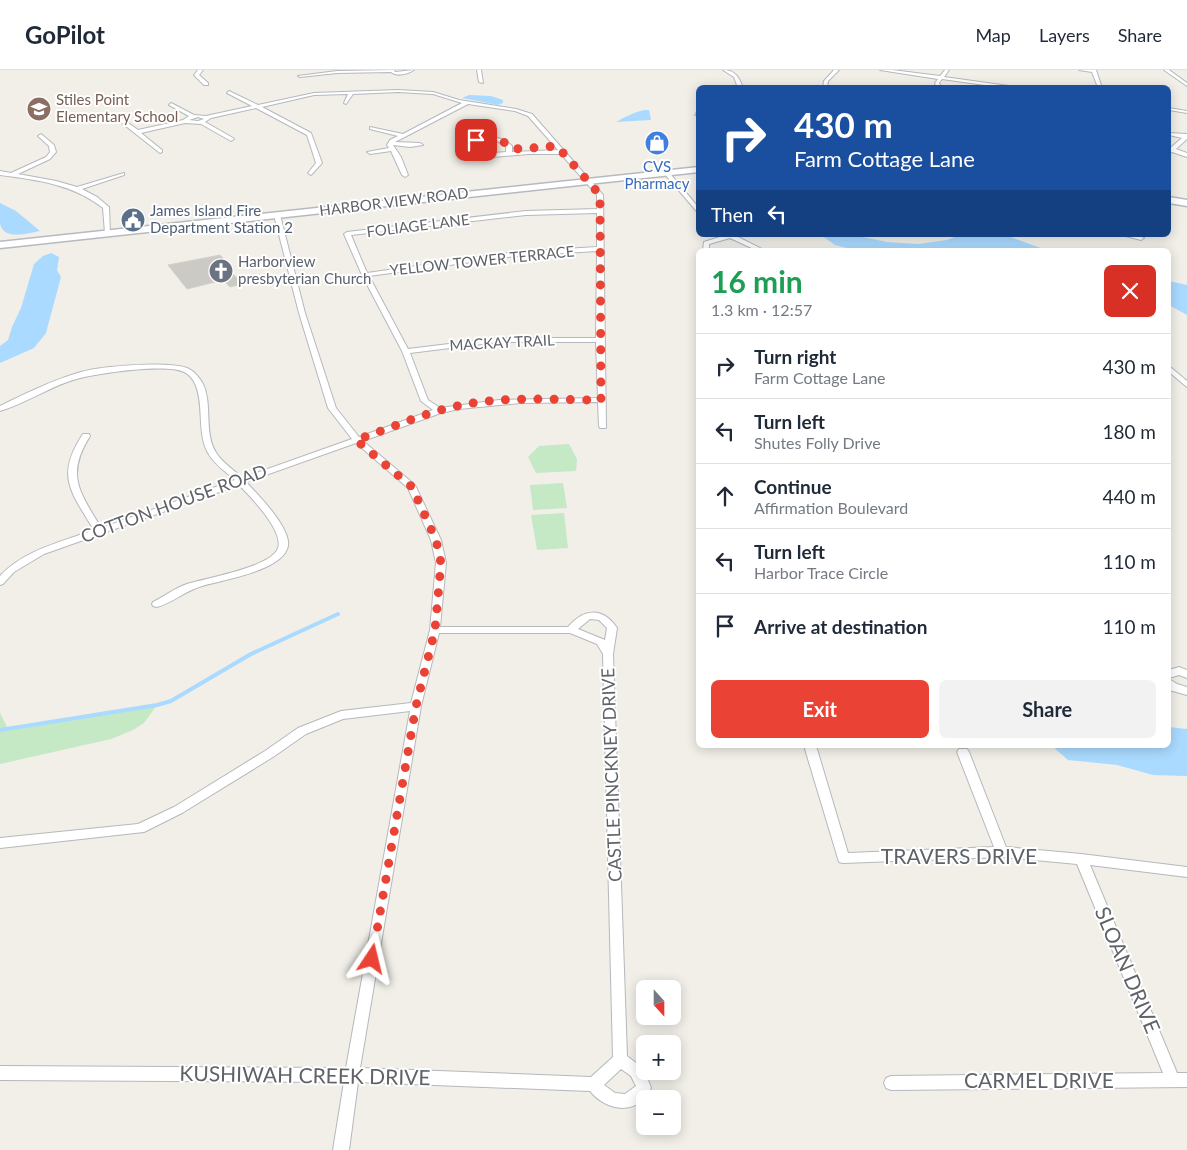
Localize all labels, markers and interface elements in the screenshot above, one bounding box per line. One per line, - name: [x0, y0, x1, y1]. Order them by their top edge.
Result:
- text: GoPilot: [25, 20, 105, 49]
- text: Map: [975, 24, 1011, 46]
- text: Layers: [1039, 24, 1090, 46]
- text: Share: [1118, 24, 1162, 46]
- place label: Stiles Point Elementary School: [56, 90, 178, 125]
- school or university icon: Stiles Point Elementary School: [26, 96, 52, 122]
- text: 430 m: [794, 103, 893, 145]
- icon: right: [711, 105, 776, 170]
- pin: [455, 119, 497, 161]
- icon: arrive: [462, 126, 490, 154]
- shop icon: CVS Pharmacy: [644, 130, 670, 156]
- text: Farm Cottage Lane: [794, 145, 975, 172]
- place label: CVS Pharmacy: [625, 157, 690, 192]
- street label: HARBOR VIEW ROAD: [318, 183, 470, 219]
- icon: left: [763, 200, 791, 228]
- place label: James Island Fire Department Station 2: [150, 201, 293, 236]
- text: Then: [711, 203, 753, 226]
- public building icon: James Island Fire Department Station 2: [120, 207, 146, 233]
- street label: FOLIAGE LANE: [365, 210, 470, 240]
- street label: YELLOW TOWER TERRACE: [389, 241, 575, 279]
- place label: Harborview presbyterian Church: [238, 252, 371, 287]
- church icon: Harborview presbyterian Church: [208, 258, 234, 284]
- text: 16 min: [711, 263, 803, 299]
- button: close: [1104, 265, 1156, 317]
- text: 1.3 km · 12:57: [711, 300, 812, 319]
- street label: MACKAY TRAIL: [449, 330, 555, 354]
- text: Turn right: [754, 345, 836, 368]
- icon: right: [711, 352, 739, 380]
- text: 430 m: [1102, 355, 1156, 378]
- text: Farm Cottage Lane: [754, 368, 886, 387]
- text: Turn left: [754, 410, 825, 433]
- icon: left: [711, 417, 739, 445]
- text: 180 m: [1102, 420, 1156, 443]
- text: Shutes Folly Drive: [754, 433, 881, 452]
- street label: COTTON HOUSE ROAD: [78, 459, 270, 547]
- text: Continue: [754, 475, 832, 498]
- icon: ahead: [711, 482, 739, 510]
- text: 440 m: [1102, 485, 1156, 508]
- text: Affirmation Boulevard: [754, 498, 908, 517]
- text: Turn left: [754, 540, 825, 563]
- icon: left: [711, 547, 739, 575]
- text: 110 m: [1102, 550, 1156, 573]
- text: Harbor Trace Circle: [754, 563, 888, 582]
- icon: arrive: [711, 612, 739, 640]
- text: Arrive at destination: [754, 615, 927, 638]
- text: 110 m: [1102, 615, 1156, 638]
- street label: CASTLE PINCKNEY DRIVE: [596, 668, 626, 882]
- button: Exit: [711, 680, 929, 738]
- button: Share: [939, 680, 1156, 738]
- street label: TRAVERS DRIVE: [881, 843, 1037, 868]
- street label: SLOAN DRIVE: [1091, 902, 1166, 1036]
- position arrow: [345, 932, 397, 984]
- north arrow: [636, 980, 681, 1025]
- map controls: [636, 980, 681, 1135]
- button: +: [636, 1035, 681, 1080]
- street label: KUSHIWAH CREEK DRIVE: [179, 1060, 431, 1089]
- street label: CARMEL DRIVE: [964, 1067, 1114, 1092]
- button: −: [636, 1090, 681, 1135]

